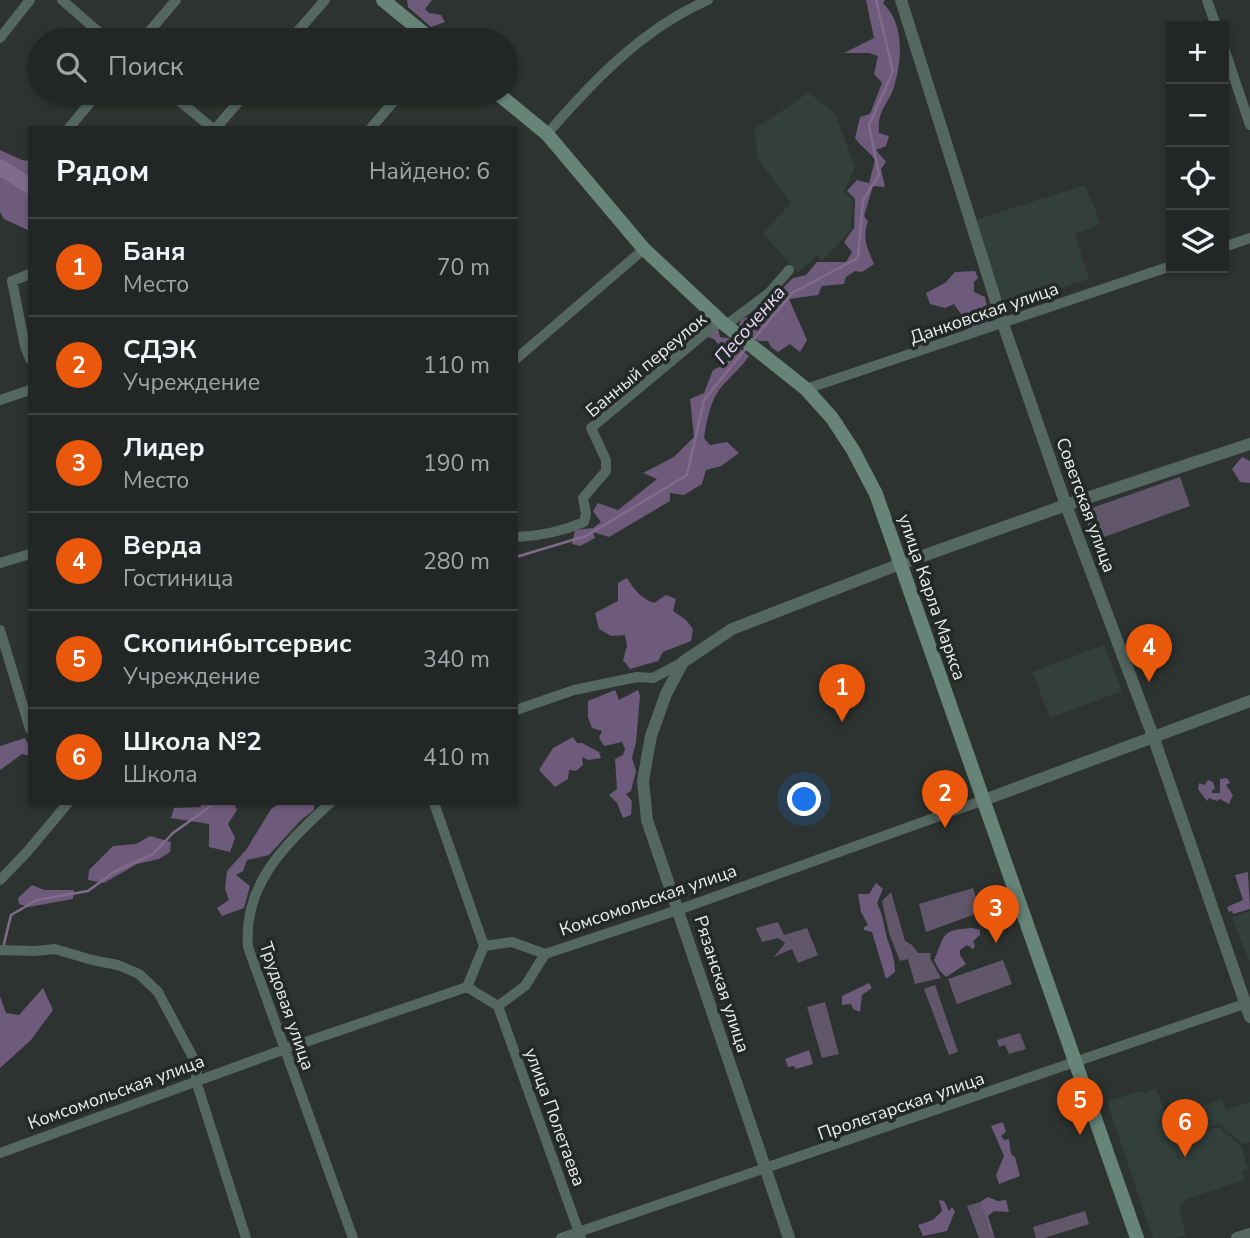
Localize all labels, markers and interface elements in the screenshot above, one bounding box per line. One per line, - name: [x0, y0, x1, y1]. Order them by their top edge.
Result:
- map controls: [1166, 21, 1229, 273]
- button: +: [1166, 21, 1229, 84]
- search box: [28, 28, 518, 105]
- icon: search: [52, 48, 90, 86]
- text: Поиск: [108, 49, 184, 84]
- button: −: [1166, 84, 1229, 147]
- button: locate: [1166, 147, 1229, 210]
- text: Рядом: [56, 151, 149, 192]
- text: Найдено: 6: [369, 156, 490, 187]
- button: layers: [1166, 210, 1229, 273]
- text: Баня: [123, 234, 185, 269]
- text: 1: [72, 252, 86, 283]
- text: 70 m: [437, 252, 490, 283]
- text: Место: [123, 269, 189, 300]
- street label: Данковская улица: [906, 276, 1062, 350]
- water label: Песоченка: [709, 280, 791, 370]
- street label: Банный переулок: [581, 307, 712, 423]
- text: СДЭК: [123, 332, 197, 367]
- text: 2: [72, 350, 86, 381]
- text: 110 m: [423, 350, 490, 381]
- text: Учреждение: [123, 367, 260, 398]
- text: Лидер: [123, 430, 205, 465]
- street label: Советская улица: [1050, 434, 1122, 576]
- text: 3: [72, 448, 86, 479]
- text: 190 m: [423, 448, 490, 479]
- text: Место: [123, 465, 189, 496]
- street label: улица Карла Маркса: [892, 511, 972, 683]
- text: Верда: [123, 528, 202, 563]
- text: 4: [72, 546, 86, 577]
- text: 280 m: [423, 546, 490, 577]
- text: Гостиница: [123, 563, 233, 594]
- pin: 4: [1126, 624, 1172, 682]
- text: Скопинбытсервис: [123, 626, 352, 661]
- text: 5: [72, 644, 86, 675]
- text: 340 m: [423, 644, 490, 675]
- text: Учреждение: [123, 661, 260, 692]
- pin: 1: [819, 664, 865, 722]
- text: Школа №2: [123, 724, 262, 759]
- text: 6: [72, 742, 86, 773]
- text: 410 m: [423, 742, 490, 773]
- text: Школа: [123, 759, 198, 790]
- pin: 2: [922, 770, 968, 828]
- your location: [787, 782, 821, 816]
- street label: Комсомольская улица: [556, 858, 740, 942]
- pin: 3: [973, 885, 1019, 943]
- street label: Рязанская улица: [689, 913, 755, 1055]
- street label: Трудовая улица: [254, 939, 320, 1073]
- street label: улица Полетаева: [519, 1045, 591, 1189]
- street label: Комсомольская улица: [24, 1049, 208, 1135]
- street label: Пролетарская улица: [814, 1066, 988, 1146]
- pin: 5: [1057, 1077, 1103, 1135]
- pin: 6: [1162, 1099, 1208, 1157]

